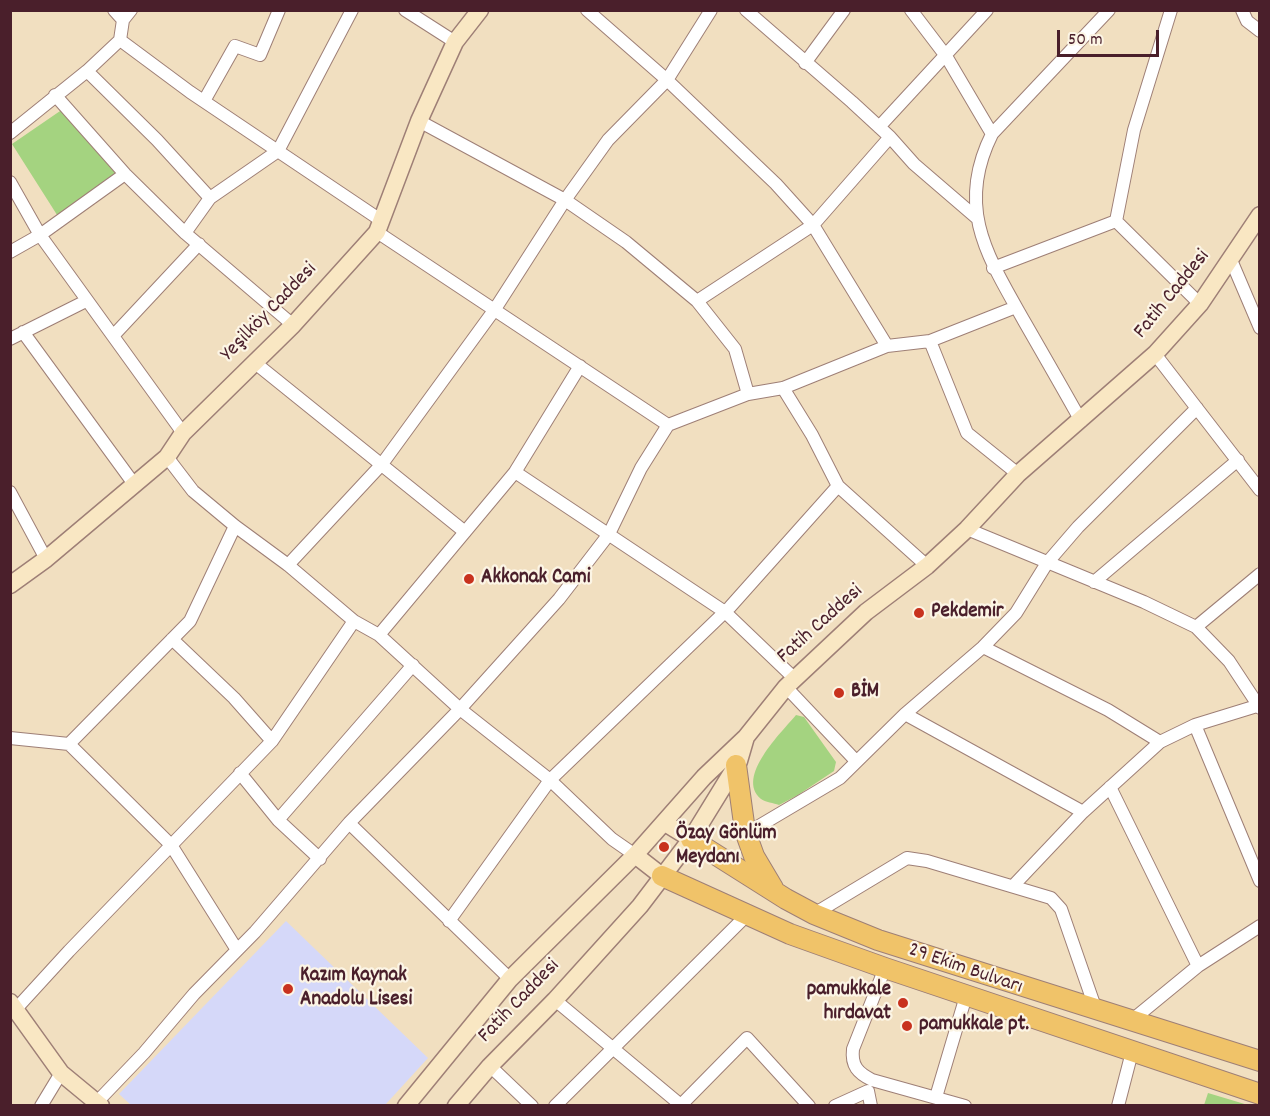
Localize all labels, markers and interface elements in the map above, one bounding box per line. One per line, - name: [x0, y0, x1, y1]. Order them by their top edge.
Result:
- scale bar: [1060, 18, 1162, 56]
- text: 50 m: [1068, 28, 1103, 53]
- street label: Fatih Caddesi: [1130, 245, 1216, 345]
- street label: Yeşilköy Caddesi: [216, 258, 324, 368]
- place label: Akkonak Cami: [481, 566, 590, 592]
- marker: Akkonak Cami: [462, 572, 476, 586]
- street label: Fatih Caddesi: [773, 580, 869, 670]
- place label: Pekdemir: [931, 600, 1004, 626]
- marker: Pekdemir: [912, 606, 926, 620]
- place label: BİM: [851, 680, 879, 706]
- marker: BİM: [832, 686, 846, 700]
- place label: Özay Gönlüm Meydanı: [676, 822, 777, 872]
- marker: Özay Gönlüm Meydanı: [657, 840, 671, 854]
- street label: 29 Ekim Bulvarı: [905, 939, 1025, 1001]
- street label: Fatih Caddesi: [474, 955, 566, 1049]
- place label: Kazım Kaynak Anadolu Lisesi: [300, 964, 412, 1014]
- place label: pamukkale hırdavat: [807, 978, 891, 1028]
- marker: Kazım Kaynak Anadolu Lisesi: [281, 982, 295, 996]
- marker: pamukkale hırdavat: [896, 996, 910, 1010]
- place label: pamukkale pt.: [919, 1013, 1029, 1039]
- marker: pamukkale pt.: [900, 1019, 914, 1033]

